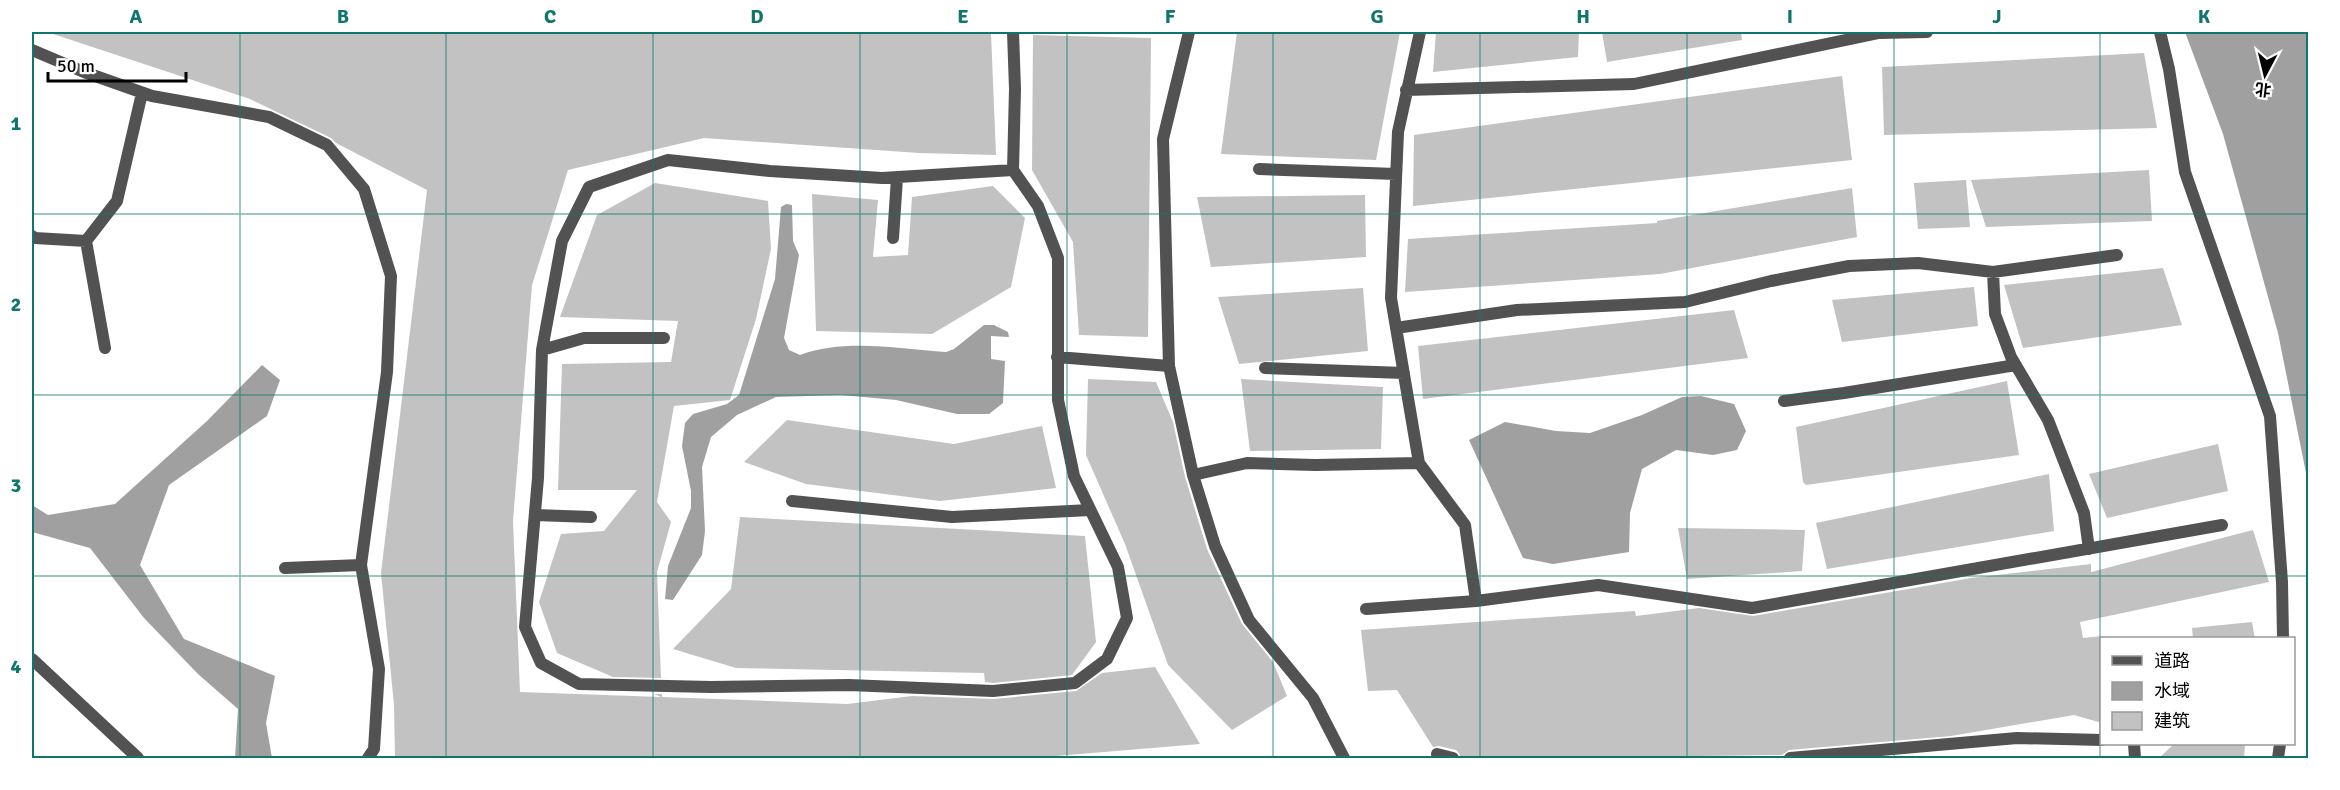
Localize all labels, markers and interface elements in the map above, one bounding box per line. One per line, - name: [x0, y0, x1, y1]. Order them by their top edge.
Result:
- text: A: [130, 4, 143, 29]
- text: B: [337, 4, 349, 29]
- text: C: [544, 4, 556, 29]
- text: D: [750, 4, 764, 29]
- text: E: [957, 4, 969, 29]
- text: F: [1165, 4, 1176, 29]
- text: G: [1370, 4, 1384, 29]
- text: H: [1576, 4, 1590, 29]
- text: I: [1787, 4, 1793, 29]
- text: J: [1992, 4, 2002, 29]
- text: K: [2198, 4, 2211, 29]
- scale bar: [48, 45, 186, 83]
- north arrow: [2235, 45, 2295, 105]
- text: 50 m: [57, 55, 95, 77]
- text: 北: [2254, 78, 2272, 100]
- text: 1: [11, 111, 22, 136]
- text: 2: [11, 292, 21, 317]
- text: 3: [11, 473, 21, 498]
- legend: [2100, 637, 2295, 745]
- text: 道路: [2154, 650, 2190, 672]
- text: 4: [11, 654, 22, 679]
- text: 水域: [2154, 680, 2190, 702]
- text: 建筑: [2154, 710, 2190, 732]

